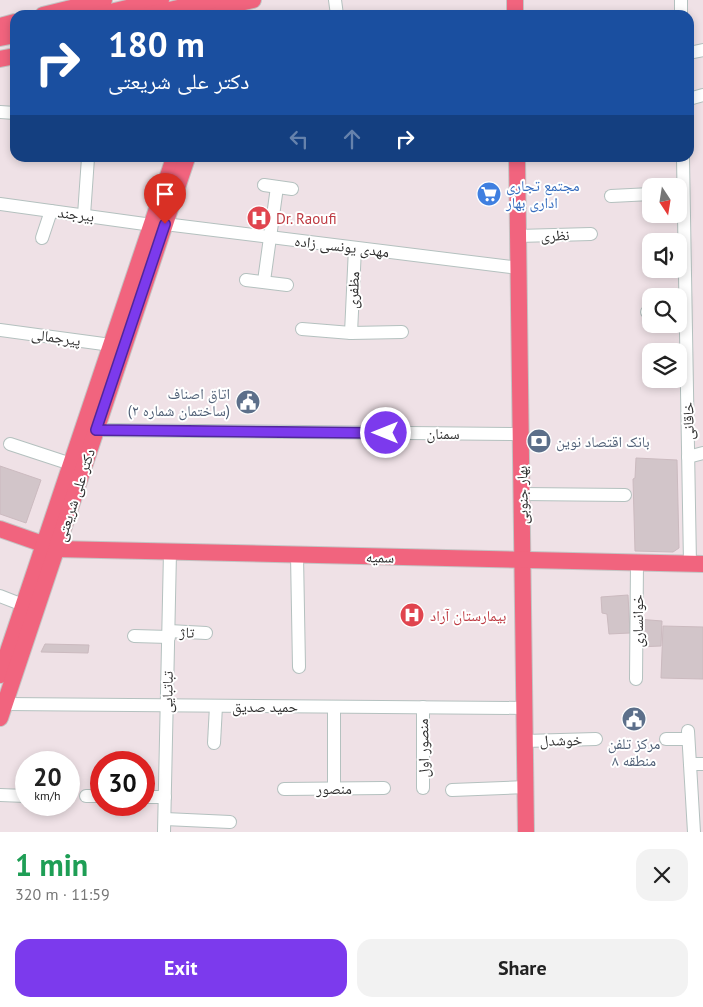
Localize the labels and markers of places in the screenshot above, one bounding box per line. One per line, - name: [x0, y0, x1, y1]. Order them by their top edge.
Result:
- pin: [144, 173, 186, 224]
- place label: مجتمع تجاری اداری بهار: [505, 176, 580, 213]
- supermarket icon: مجتمع تجاری اداری بهار: [476, 181, 502, 207]
- hospital icon: Dr. Raoufi: [246, 205, 272, 231]
- place label: Dr. Raoufi: [276, 209, 337, 228]
- place label: اتاق اصناف (ساختمان شماره ۲): [128, 384, 230, 421]
- public building icon: اتاق اصناف (ساختمان شماره ۲): [235, 389, 261, 415]
- bank icon: بانک اقتصاد نوین: [526, 428, 552, 454]
- place label: بانک اقتصاد نوین: [556, 432, 650, 452]
- hospital icon: بیمارستان آراد: [399, 602, 425, 628]
- place label: بیمارستان آراد: [430, 606, 506, 626]
- public building icon: مرکز تلفن منطقه ۸: [621, 706, 647, 732]
- place label: مرکز تلفن منطقه ۸: [608, 734, 660, 770]

